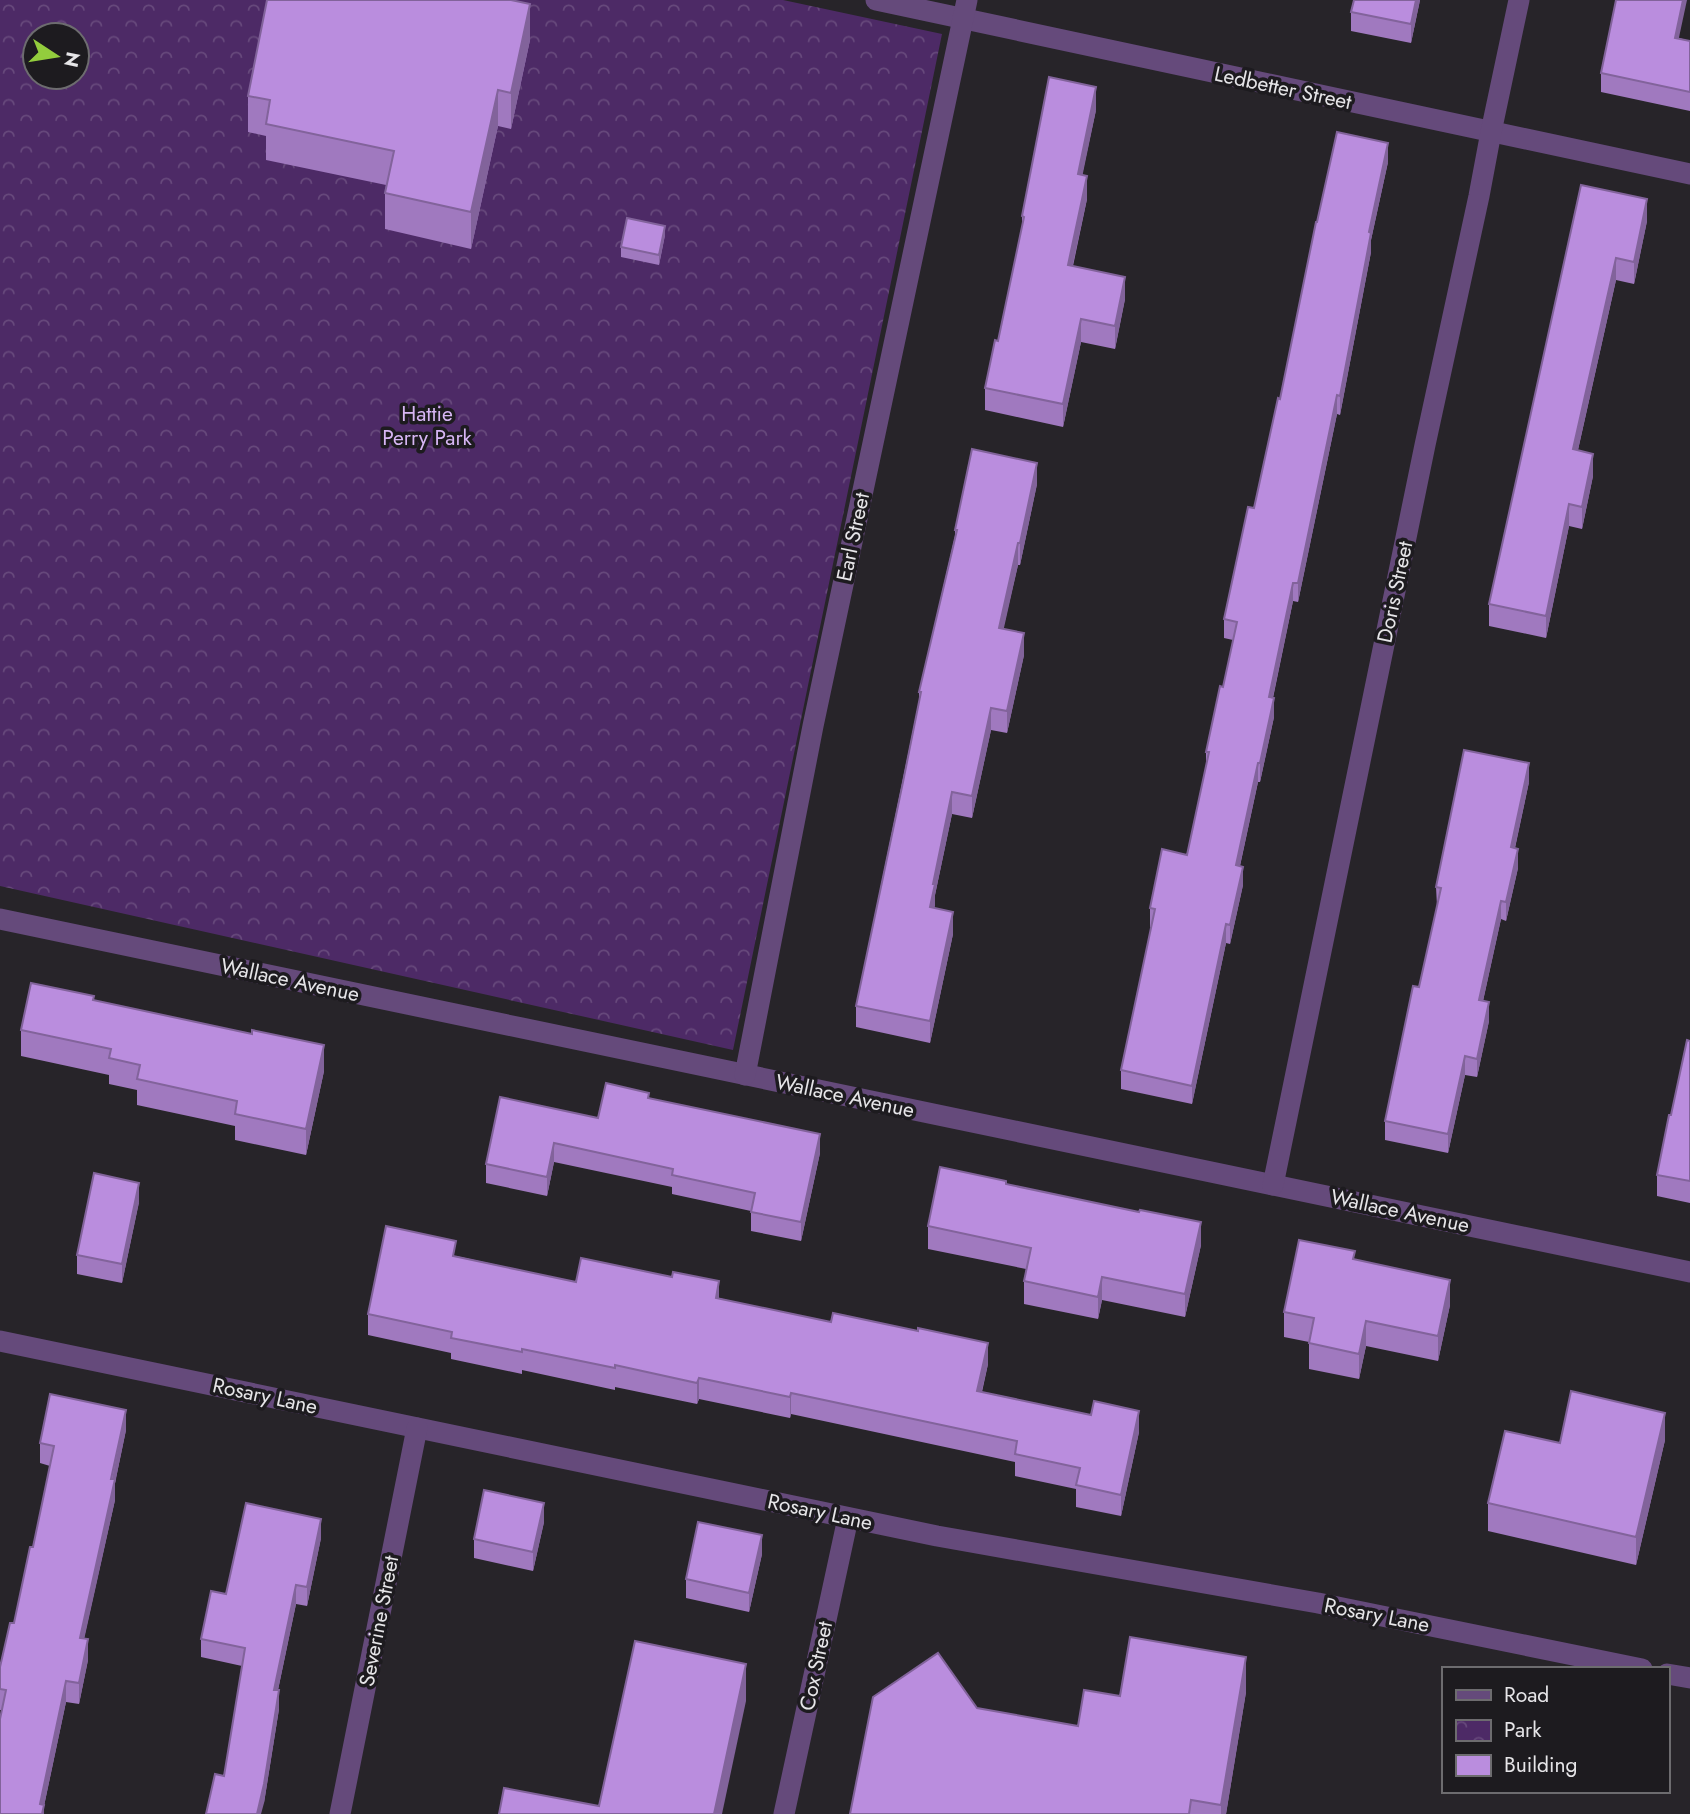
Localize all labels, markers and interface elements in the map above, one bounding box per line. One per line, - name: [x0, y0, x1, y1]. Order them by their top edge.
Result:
- north arrow: [21, 21, 91, 91]
- text: N: [57, 49, 87, 70]
- street label: Ledbetter Street: [1212, 59, 1354, 117]
- park label: Hattie Perry Park: [382, 399, 473, 453]
- street label: Earl Street: [829, 490, 877, 584]
- street label: Doris Street: [1370, 538, 1420, 646]
- street label: Wallace Avenue: [218, 951, 362, 1009]
- street label: Wallace Avenue: [773, 1067, 917, 1125]
- street label: Wallace Avenue: [1328, 1182, 1472, 1240]
- street label: Rosary Lane: [210, 1370, 320, 1422]
- street label: Rosary Lane: [765, 1486, 875, 1538]
- street label: Severine Street: [352, 1553, 406, 1689]
- street label: Rosary Lane: [1322, 1590, 1432, 1640]
- street label: Cox Street: [792, 1618, 840, 1714]
- legend: [1442, 1667, 1669, 1793]
- text: Road: [1504, 1680, 1549, 1710]
- text: Park: [1504, 1715, 1542, 1745]
- text: Building: [1504, 1750, 1577, 1780]

